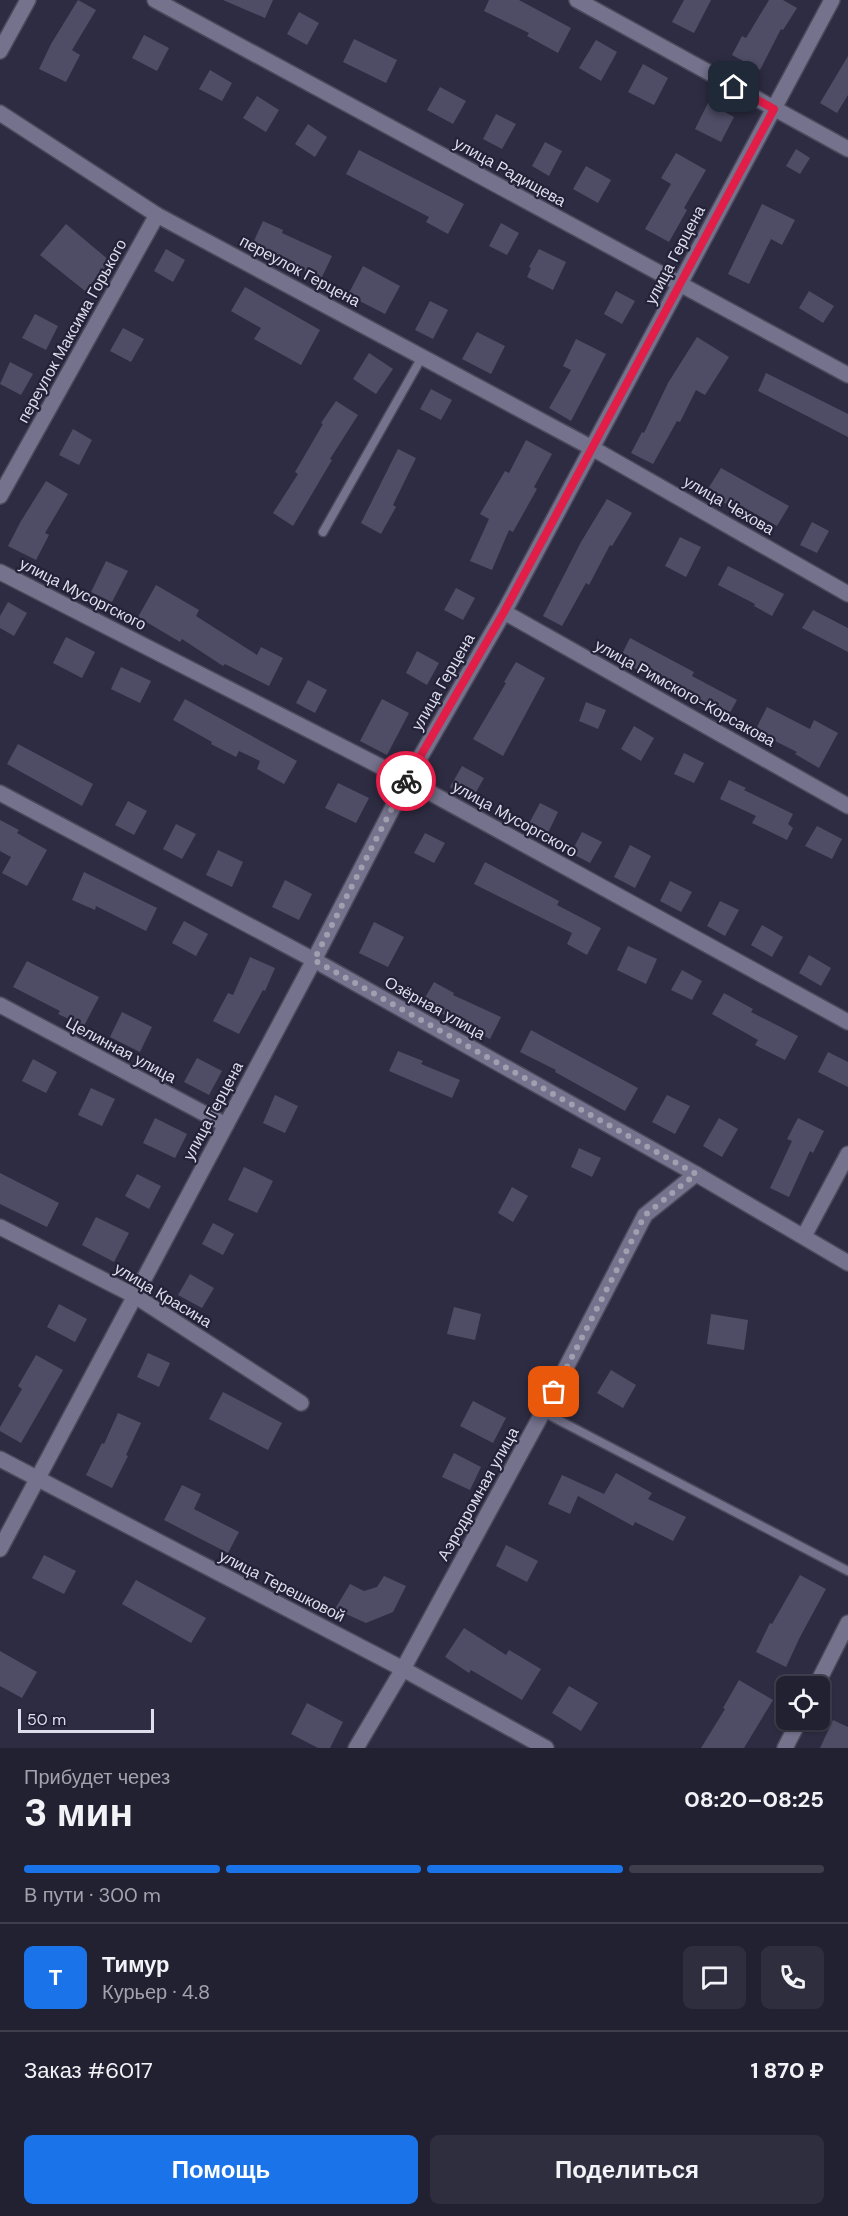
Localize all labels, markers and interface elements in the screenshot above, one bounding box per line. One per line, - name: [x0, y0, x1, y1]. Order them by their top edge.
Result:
- pin: [708, 61, 759, 112]
- icon: home: [717, 70, 750, 103]
- street label: улица Радищева: [450, 133, 570, 211]
- street label: улица Герцена: [640, 202, 710, 308]
- street label: переулок Герцена: [236, 230, 364, 312]
- street label: переулок Максима Горького: [13, 235, 131, 427]
- street label: улица Чехова: [680, 471, 778, 539]
- street label: улица Мусоргского: [16, 553, 150, 635]
- street label: улица Герцена: [407, 629, 479, 735]
- street label: улица Римского-Корсакова: [591, 635, 779, 752]
- courier: [376, 751, 436, 811]
- icon: bike: [390, 765, 423, 798]
- street label: улица Мусоргского: [449, 776, 581, 862]
- street label: Озёрная улица: [381, 972, 489, 1044]
- street label: Целинная улица: [62, 1012, 180, 1088]
- street label: улица Герцена: [178, 1058, 248, 1164]
- street label: улица Красина: [110, 1258, 216, 1332]
- pin: [528, 1366, 579, 1417]
- icon: bag: [537, 1375, 570, 1408]
- street label: Аэродромная улица: [433, 1423, 523, 1564]
- street label: улица Терешковой: [215, 1545, 349, 1627]
- map controls: [776, 1676, 830, 1730]
- button: locate: [776, 1676, 830, 1730]
- scale bar: [18, 1706, 154, 1734]
- text: 50 m: [27, 1709, 66, 1730]
- text: Прибудет через: [24, 1764, 170, 1790]
- text: 08:20–08:25: [684, 1785, 824, 1814]
- text: 3 мин: [24, 1787, 133, 1838]
- text: В пути · 300 m: [24, 1882, 161, 1908]
- button: chat: [683, 1946, 746, 2009]
- button: phone: [761, 1946, 824, 2009]
- text: Тимур: [102, 1950, 170, 1979]
- text: Т: [49, 1963, 62, 1992]
- text: Курьер · 4.8: [102, 1979, 210, 2005]
- text: Заказ #6017: [24, 2056, 153, 2085]
- text: 1 870 ₽: [750, 2056, 824, 2085]
- button: Помощь: [24, 2135, 418, 2204]
- button: Поделиться: [430, 2135, 824, 2204]

